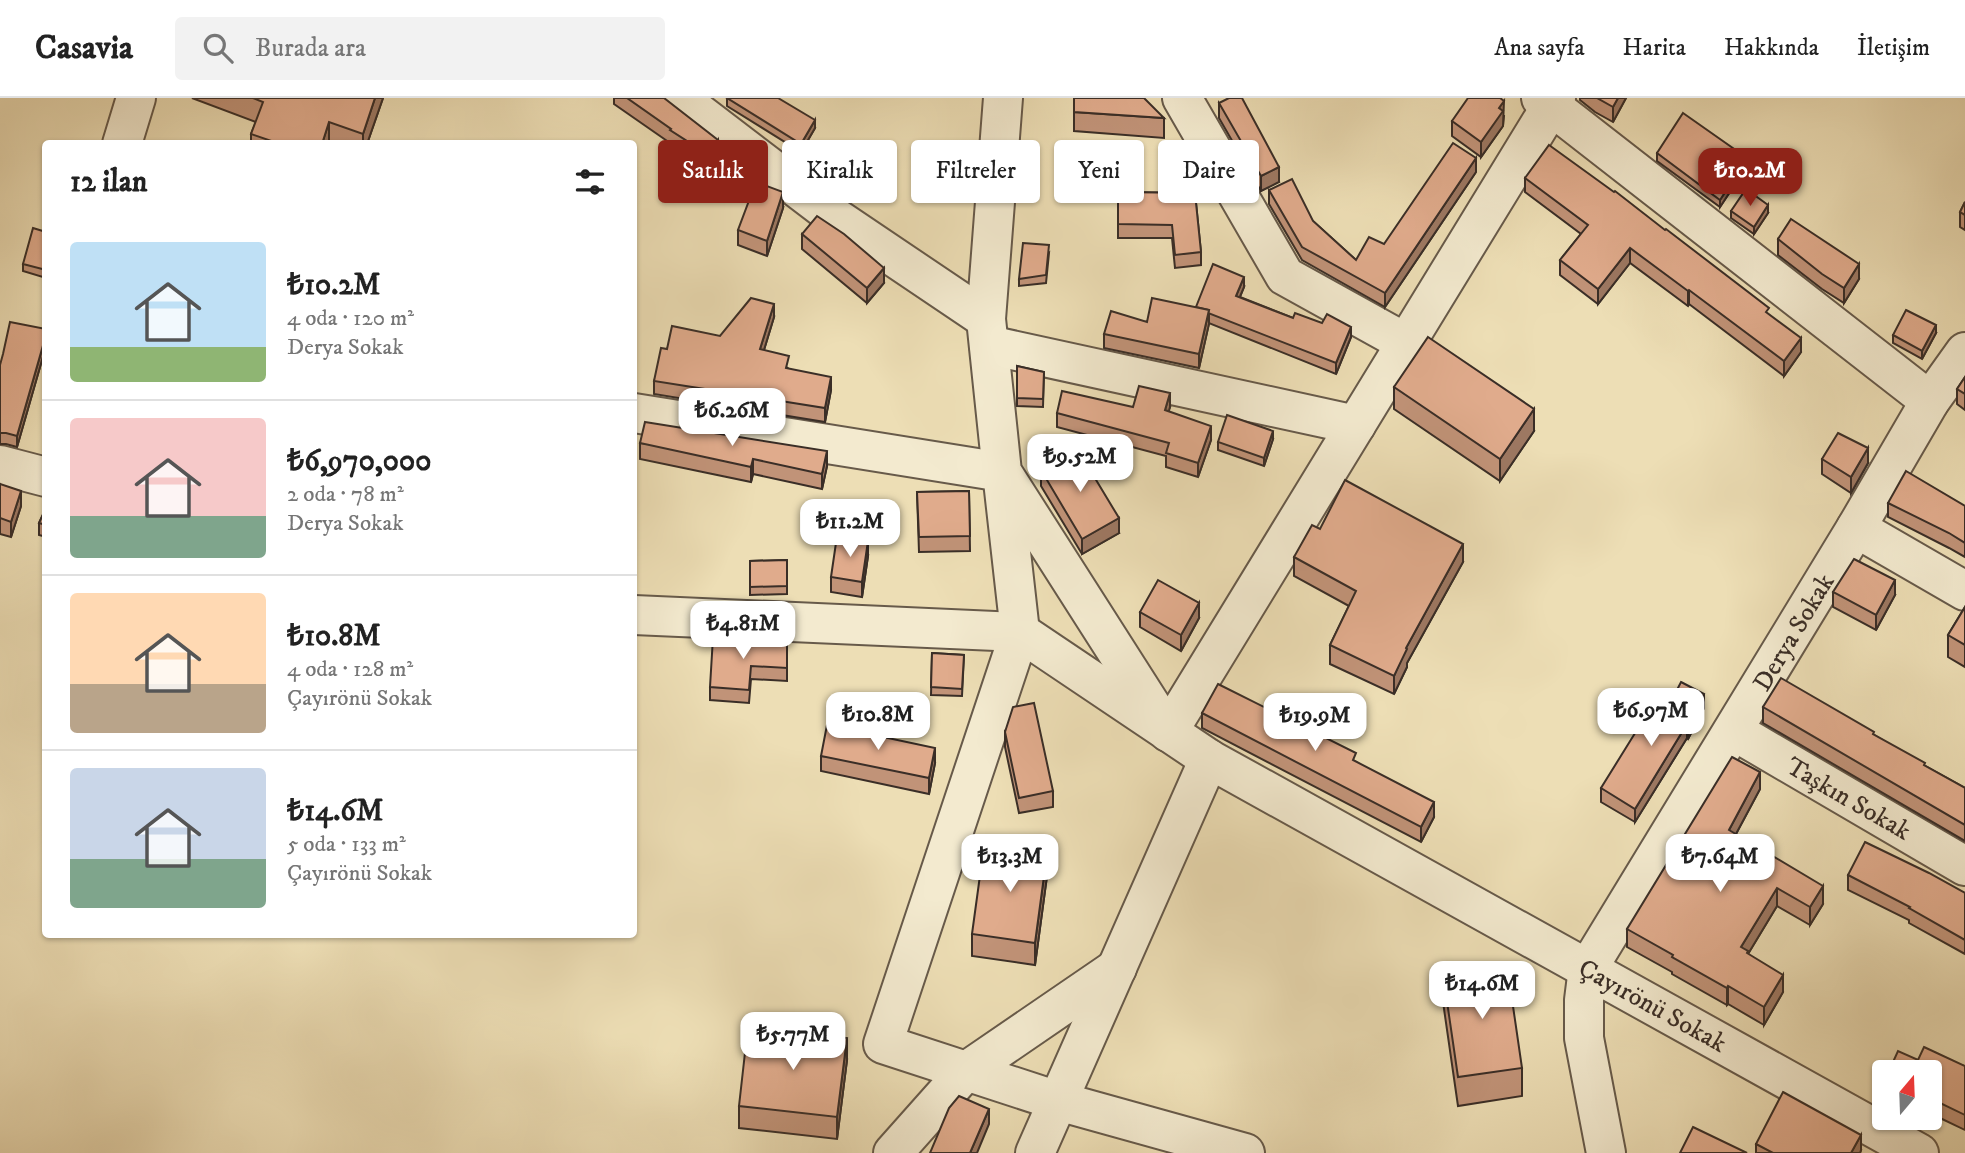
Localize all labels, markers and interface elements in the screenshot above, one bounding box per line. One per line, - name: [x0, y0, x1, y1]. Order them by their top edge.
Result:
- search box: [175, 17, 665, 80]
- text: Casavia: [35, 28, 133, 69]
- icon: search: [199, 29, 237, 67]
- text: Burada ara: [255, 32, 366, 65]
- text: Ana sayfa: [1494, 33, 1585, 63]
- text: Harita: [1623, 33, 1686, 63]
- text: Hakkında: [1724, 33, 1819, 63]
- text: İletişim: [1857, 33, 1930, 63]
- chip: Satılık: [658, 140, 768, 203]
- chip: Kiralık: [782, 140, 897, 203]
- chip: Filtreler: [911, 140, 1040, 203]
- chip: Yeni: [1054, 140, 1144, 203]
- chip: Daire: [1158, 140, 1259, 203]
- pin: ₺10.2M: [1693, 148, 1807, 208]
- text: ₺10.2M: [1714, 156, 1786, 185]
- icon: filters: [571, 163, 609, 201]
- text: 12 ilan: [70, 164, 147, 201]
- text: ₺10.2M: [287, 267, 380, 304]
- icon: home: [126, 270, 210, 354]
- text: 4 oda · 120 m²: [287, 304, 414, 333]
- text: Derya Sokak: [287, 333, 404, 362]
- pin: ₺6.26M: [675, 388, 789, 448]
- text: ₺6.26M: [695, 396, 769, 425]
- pin: ₺9.52M: [1023, 434, 1137, 494]
- text: ₺9.52M: [1043, 442, 1117, 471]
- text: ₺6,970,000: [287, 443, 431, 480]
- icon: home: [126, 446, 210, 530]
- text: 2 oda · 78 m²: [287, 480, 404, 509]
- pin: ₺11.2M: [793, 500, 907, 559]
- text: ₺11.2M: [816, 507, 884, 536]
- text: Derya Sokak: [287, 509, 404, 538]
- street label: Derya Sokak: [1746, 568, 1842, 698]
- pin: ₺4.81M: [686, 602, 800, 661]
- text: ₺4.81M: [706, 609, 780, 638]
- text: ₺10.8M: [287, 618, 381, 655]
- icon: home: [126, 621, 210, 705]
- text: 4 oda · 128 m²: [287, 655, 413, 684]
- text: Çayırönü Sokak: [287, 684, 432, 713]
- pin: ₺6.97M: [1594, 688, 1708, 748]
- pin: ₺10.8M: [821, 692, 935, 752]
- pin: ₺19.9M: [1258, 694, 1372, 753]
- text: ₺6.97M: [1613, 696, 1689, 725]
- text: ₺10.8M: [842, 700, 914, 729]
- text: ₺19.9M: [1280, 701, 1350, 730]
- street label: Taşkın Sokak: [1780, 750, 1917, 848]
- text: ₺14.6M: [287, 793, 383, 830]
- icon: home: [126, 796, 210, 880]
- text: 5 oda · 133 m²: [287, 830, 406, 859]
- pin: ₺13.3M: [953, 834, 1067, 894]
- pin: ₺7.64M: [1663, 834, 1777, 894]
- text: ₺13.3M: [977, 842, 1043, 871]
- text: ₺7.64M: [1682, 842, 1758, 871]
- text: Çayırönü Sokak: [287, 859, 432, 888]
- street label: Çayırönü Sokak: [1572, 952, 1732, 1061]
- pin: ₺14.6M: [1425, 962, 1539, 1021]
- text: ₺14.6M: [1445, 969, 1519, 998]
- pin: ₺5.77M: [736, 1012, 850, 1072]
- text: ₺5.77M: [756, 1020, 830, 1049]
- north arrow: [1872, 1060, 1942, 1130]
- map controls: [1872, 1060, 1942, 1130]

